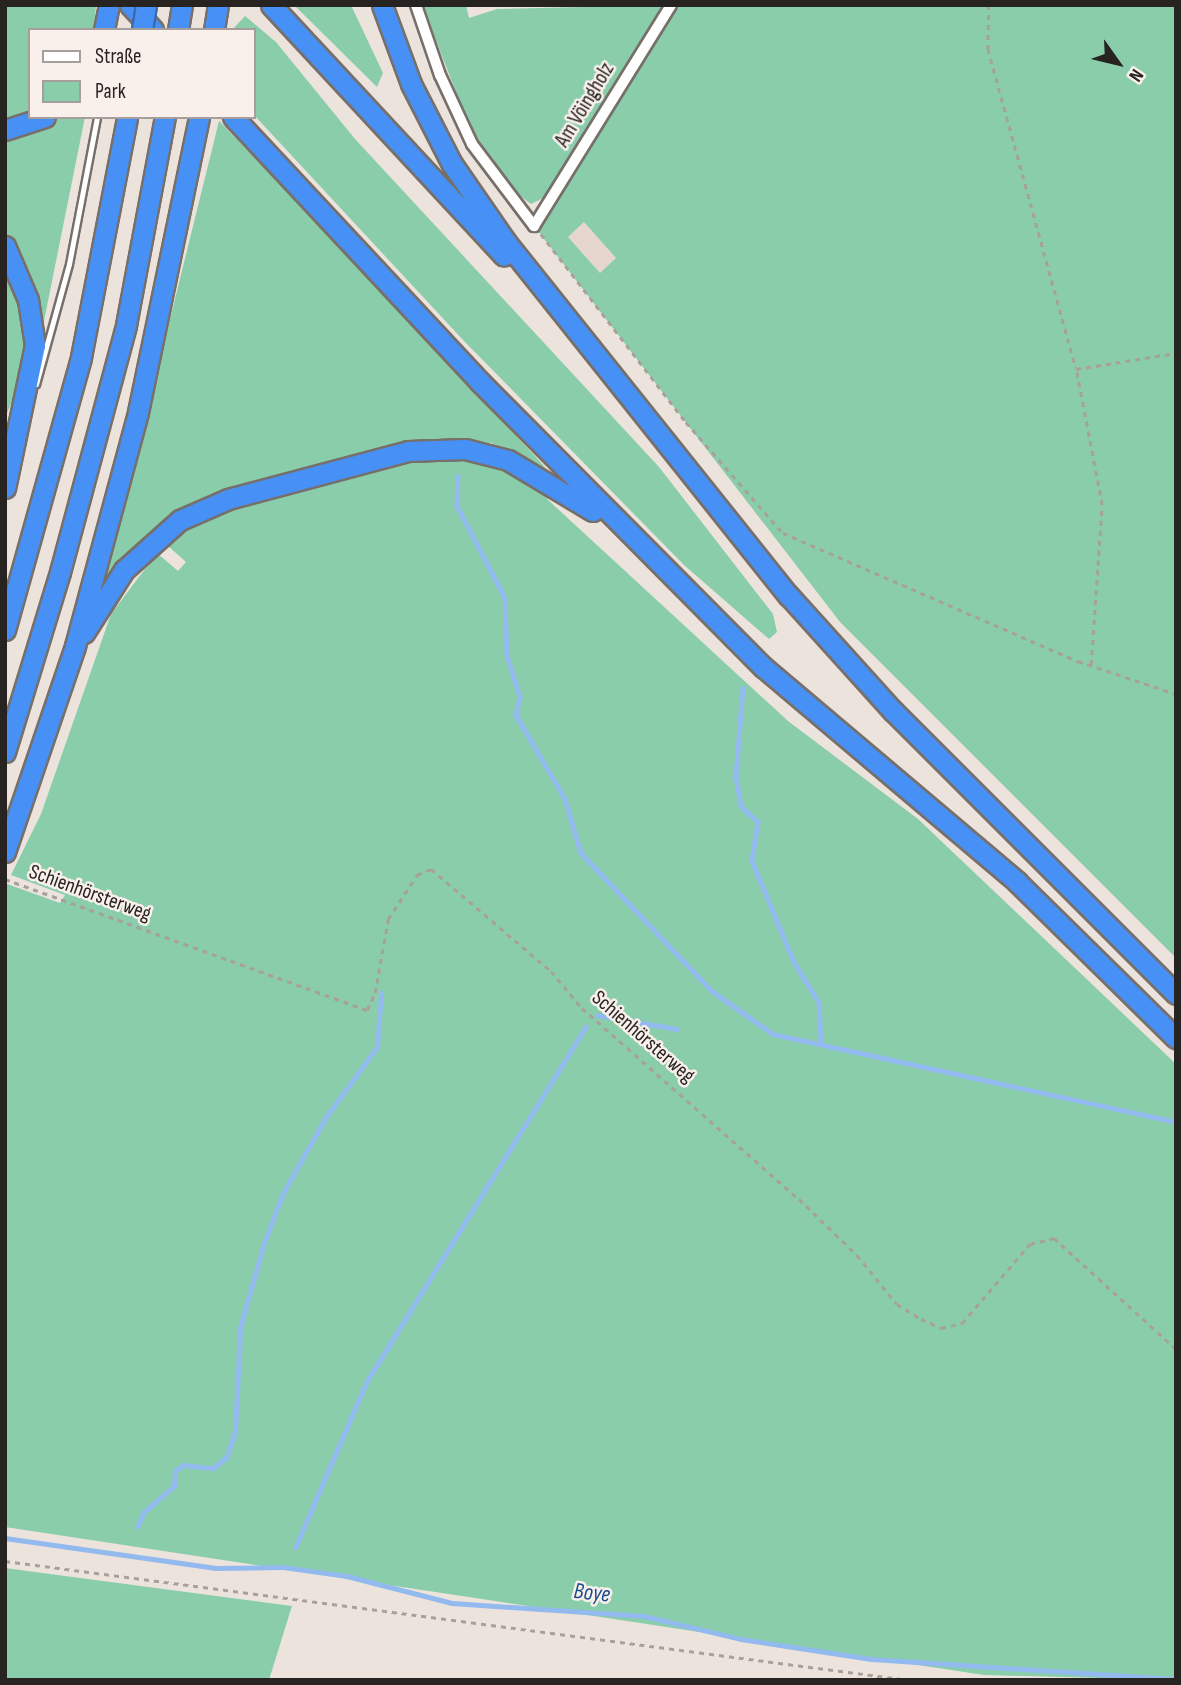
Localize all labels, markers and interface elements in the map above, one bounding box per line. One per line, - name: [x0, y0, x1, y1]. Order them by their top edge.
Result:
- legend: [28, 28, 256, 119]
- north arrow: [1083, 28, 1153, 98]
- text: Straße: [95, 44, 141, 69]
- street label: Am Vöingholz: [550, 58, 620, 152]
- text: N: [1123, 64, 1148, 86]
- text: Park: [95, 79, 126, 104]
- street label: Schienhörsterweg: [25, 859, 155, 927]
- street label: Schienhörsterweg: [586, 985, 700, 1089]
- water label: Boye: [572, 1577, 612, 1609]

